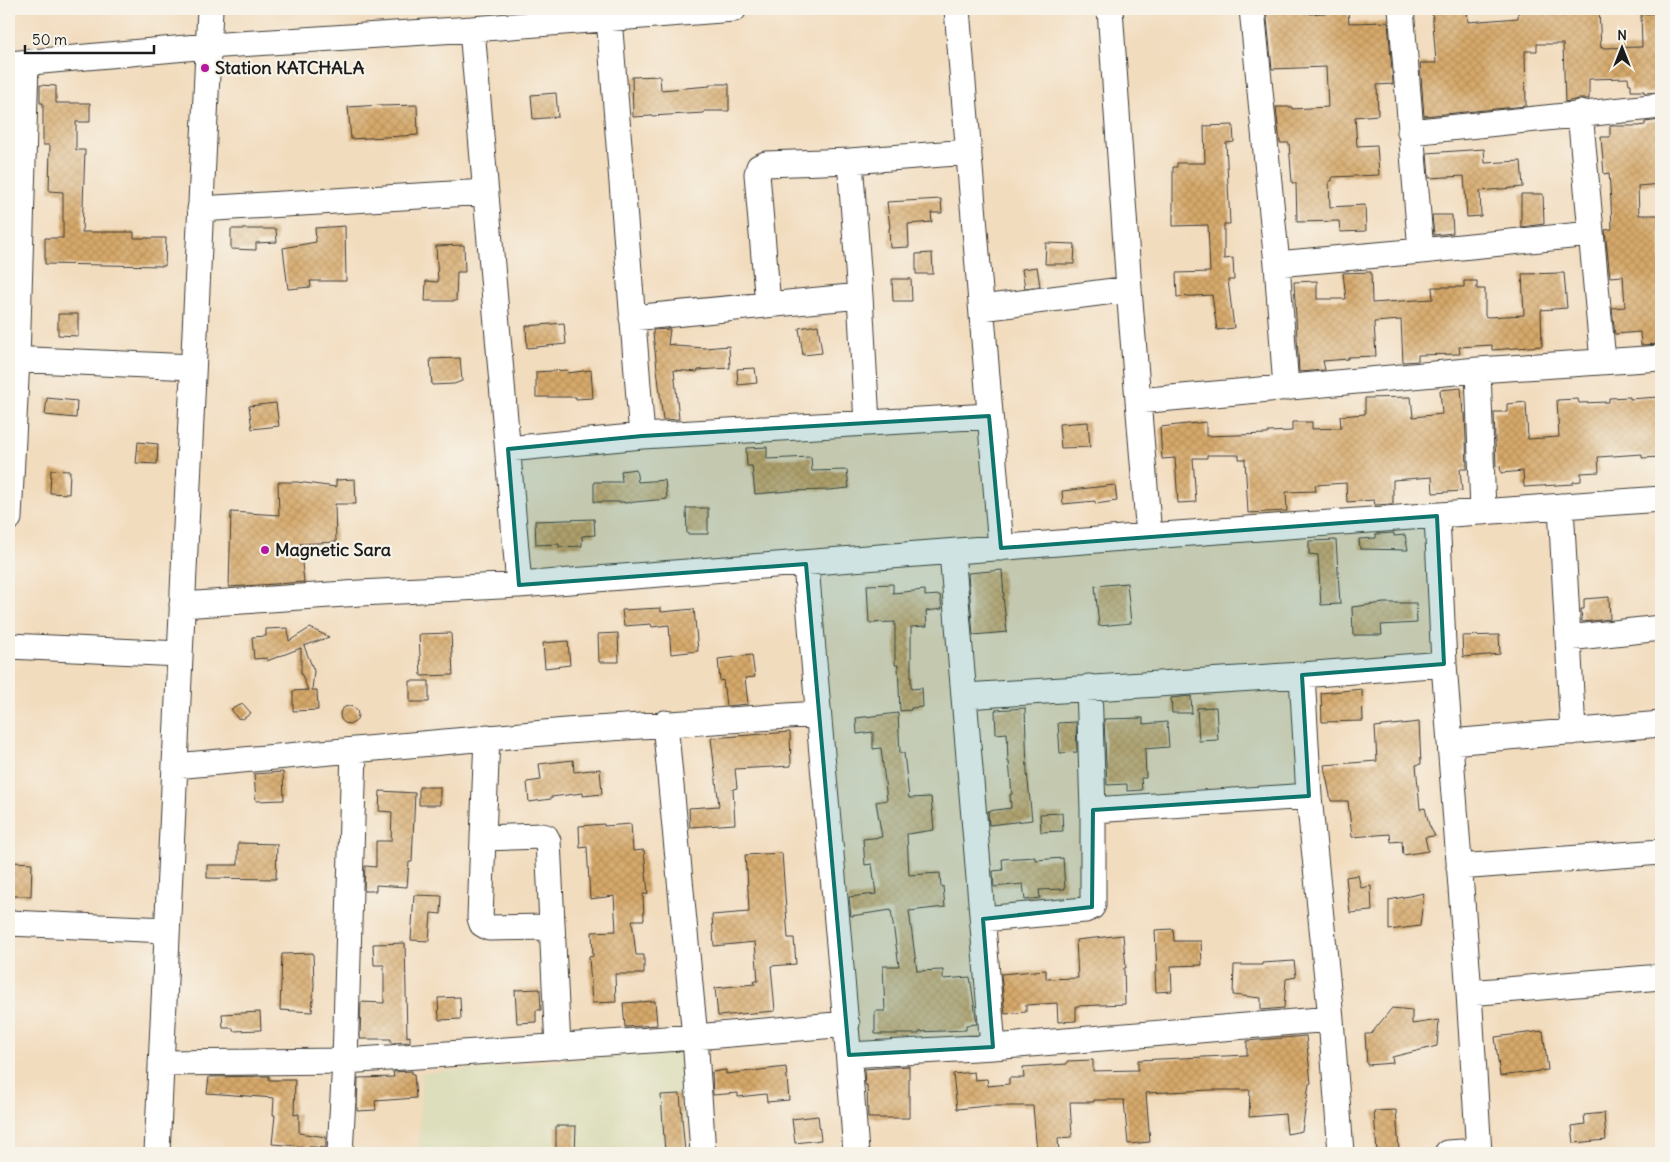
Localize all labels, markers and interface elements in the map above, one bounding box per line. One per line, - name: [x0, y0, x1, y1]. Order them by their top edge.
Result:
- scale bar: [25, 22, 154, 54]
- north arrow: [1598, 22, 1648, 72]
- text: N: [1617, 26, 1627, 44]
- text: 50 m: [32, 30, 67, 49]
- place label: Station KATCHALA: [215, 56, 365, 79]
- marker: Station KATCHALA: [199, 62, 211, 74]
- place label: Magnetic Sara: [275, 538, 391, 561]
- marker: Magnetic Sara: [259, 544, 271, 556]

